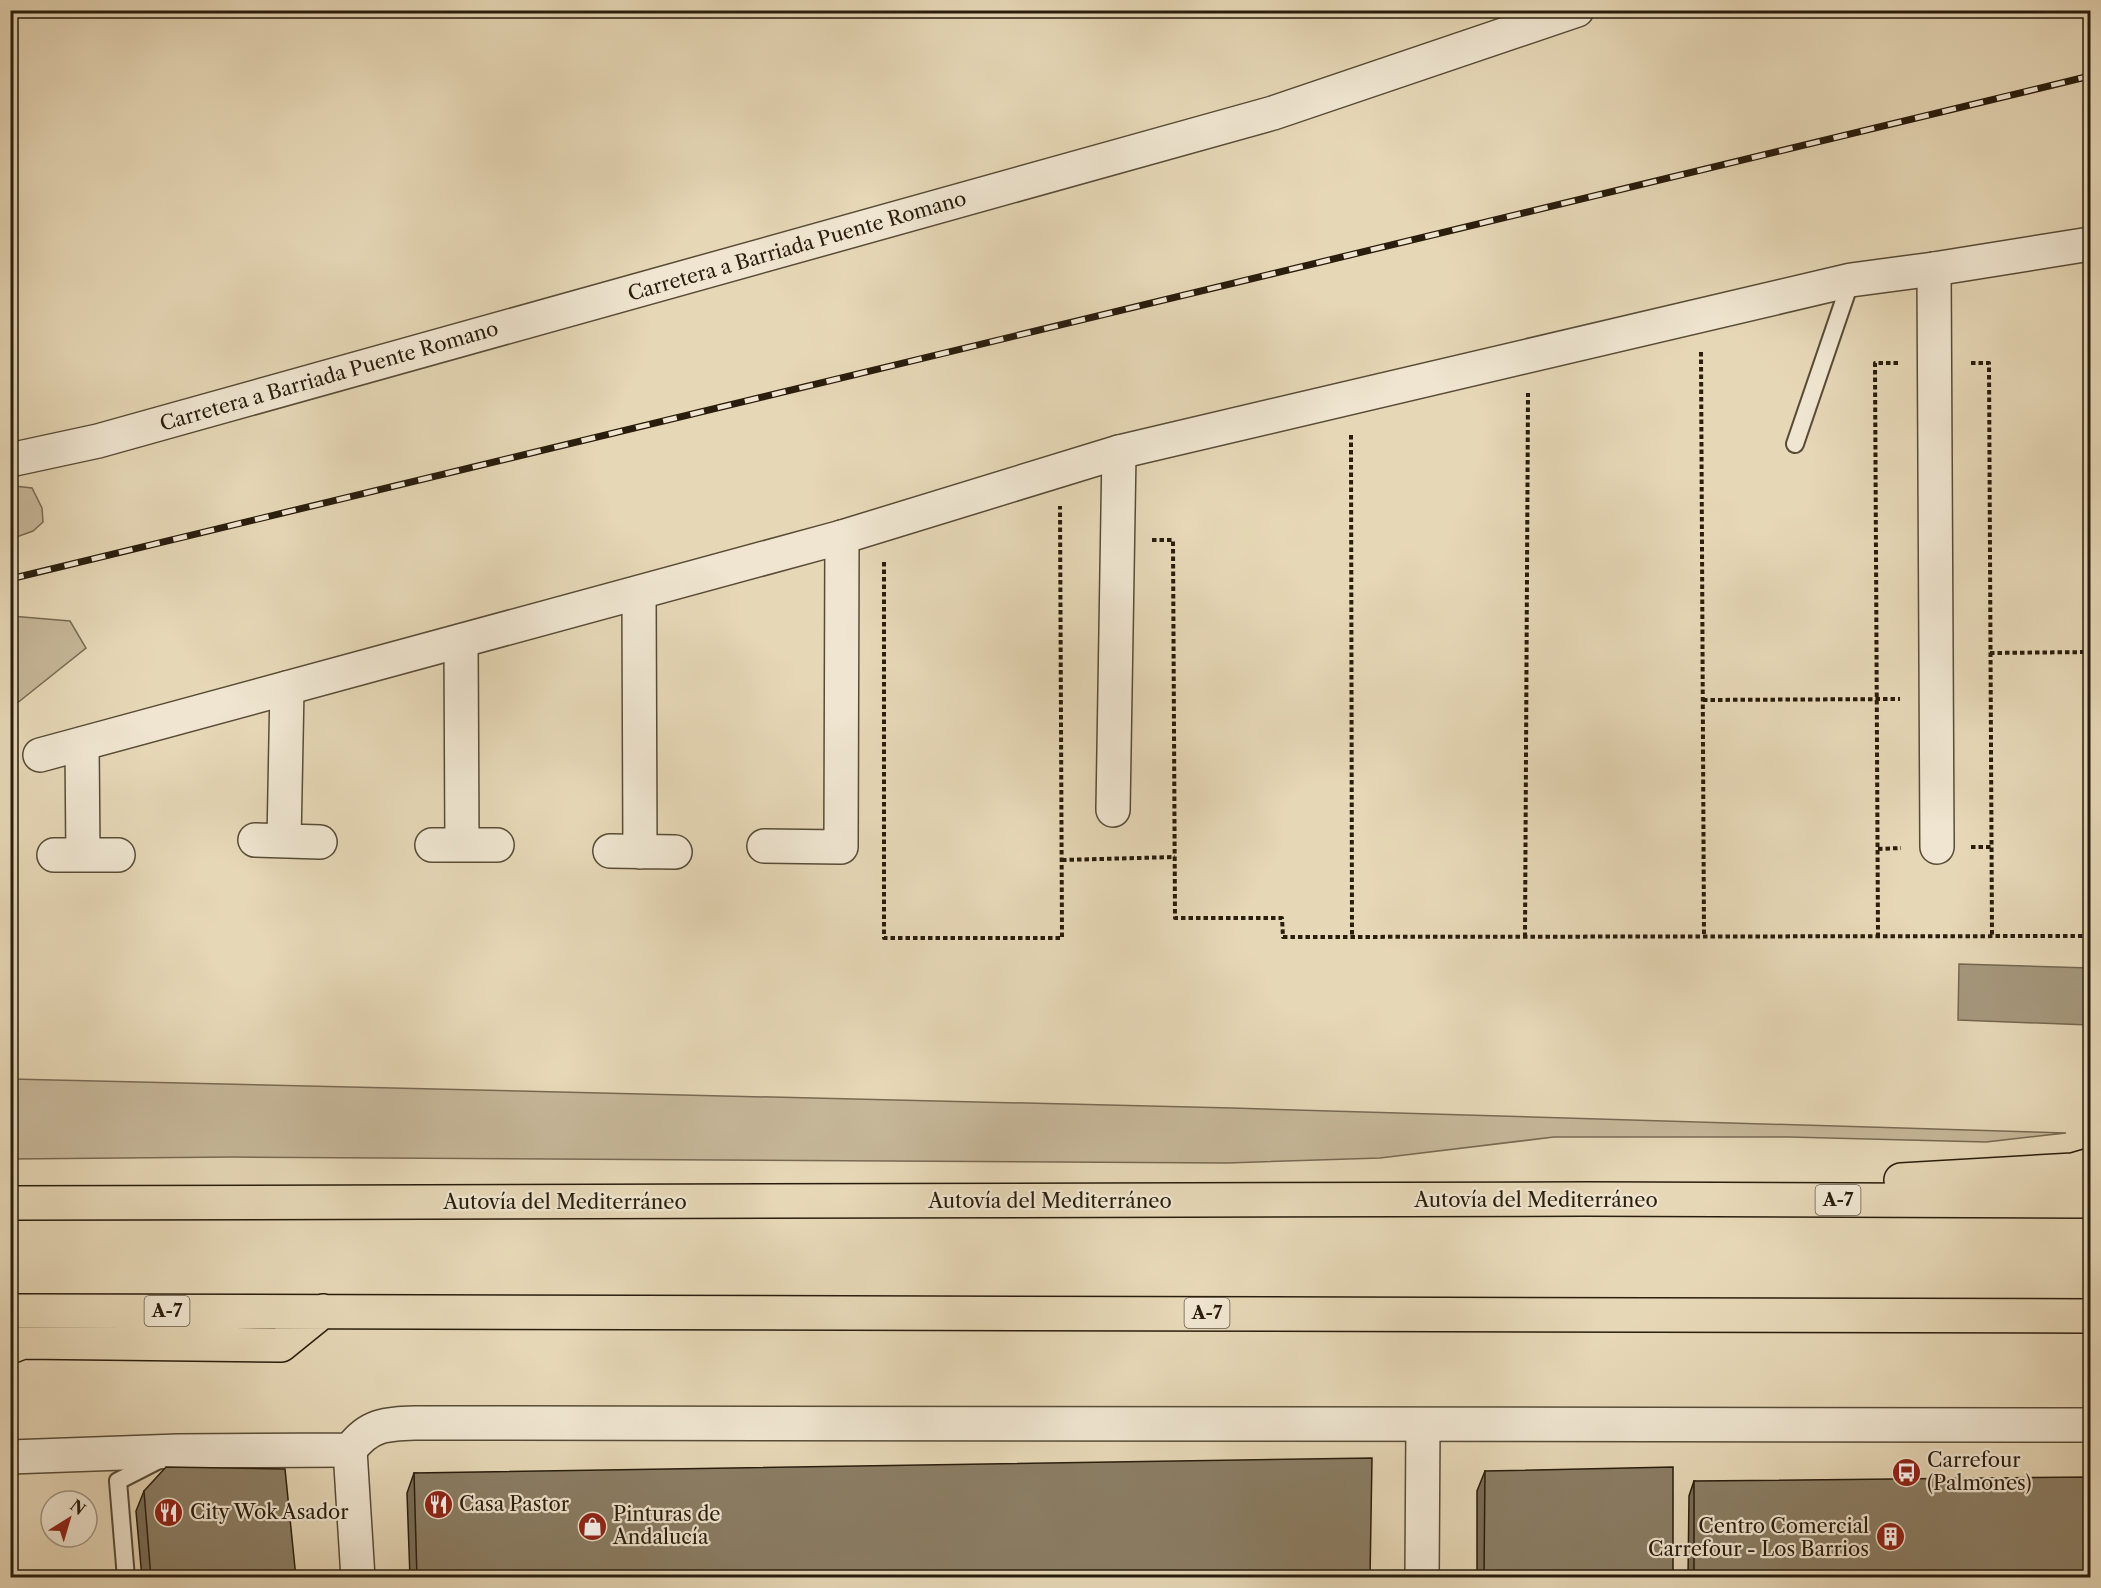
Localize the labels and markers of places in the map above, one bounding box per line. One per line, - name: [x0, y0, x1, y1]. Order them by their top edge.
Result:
- place label: Carrefour (Palmones): [1927, 1448, 2031, 1495]
- bus stop icon: Carrefour (Palmones): [1890, 1456, 1922, 1488]
- restaurant icon: Casa Pastor: [422, 1488, 454, 1520]
- place label: Casa Pastor: [459, 1492, 570, 1516]
- restaurant icon: City Wok Asador: [153, 1496, 185, 1528]
- place label: City Wok Asador: [190, 1500, 349, 1524]
- place label: Pinturas de Andalucía: [612, 1502, 721, 1549]
- shop icon: Pinturas de Andalucía: [576, 1510, 608, 1542]
- place label: Centro Comercial Carrefour - Los Barrios: [1648, 1514, 1869, 1561]
- building icon: Centro Comercial Carrefour - Los Barrios: [1874, 1521, 1906, 1553]

